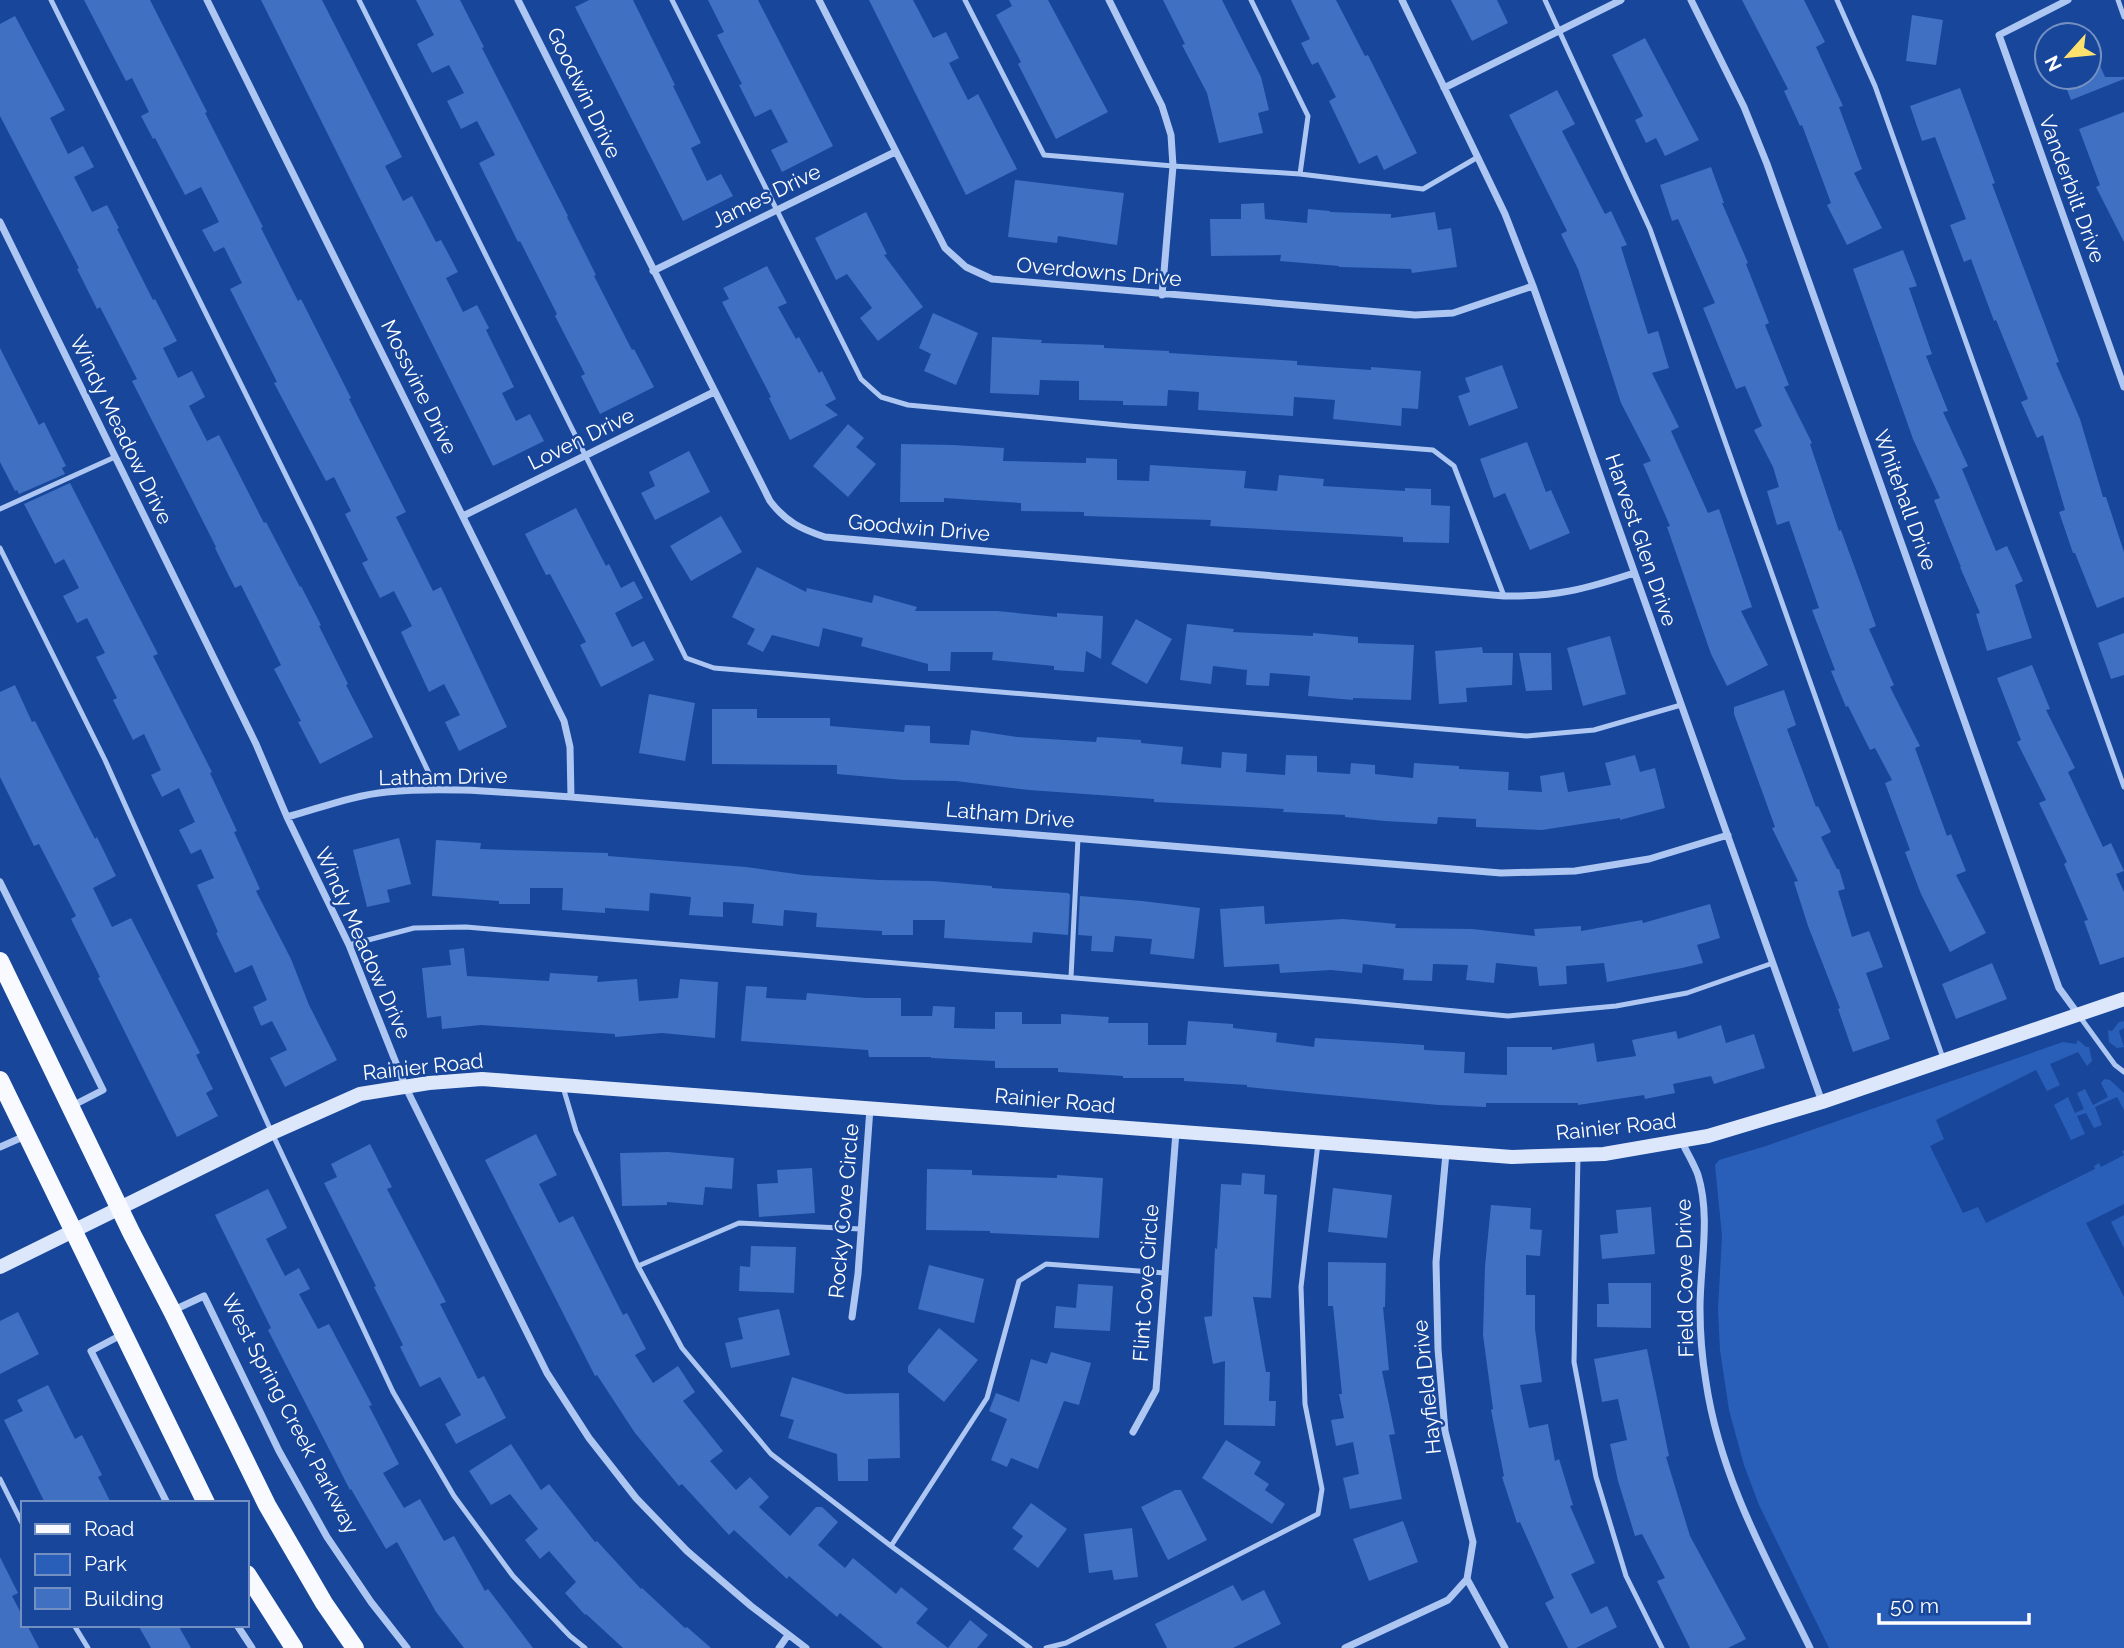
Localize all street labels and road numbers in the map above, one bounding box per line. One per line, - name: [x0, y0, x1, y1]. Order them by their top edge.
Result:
- street label: Goodwin Drive: [542, 23, 627, 162]
- street label: Vanderbilt Drive: [2034, 112, 2111, 266]
- street label: James Drive: [707, 158, 825, 233]
- street label: Overdowns Drive: [1015, 252, 1183, 291]
- street label: Mossvine Drive: [376, 315, 463, 458]
- street label: Windy Meadow Drive: [65, 331, 178, 528]
- street label: Loven Drive: [524, 402, 638, 475]
- street label: Whitehall Drive: [1868, 426, 1943, 574]
- street label: Harvest Glen Drive: [1600, 450, 1683, 629]
- street label: Goodwin Drive: [847, 509, 991, 546]
- street label: Latham Drive: [378, 763, 508, 790]
- street label: Latham Drive: [945, 796, 1075, 833]
- street label: Windy Meadow Drive: [310, 843, 417, 1043]
- street label: Rainier Road: [361, 1048, 485, 1085]
- street label: Rainier Road: [994, 1083, 1117, 1118]
- street label: Rainier Road: [1554, 1108, 1678, 1145]
- street label: Rocky Cove Circle: [823, 1123, 864, 1299]
- street label: Field Cove Drive: [1671, 1199, 1698, 1357]
- street label: Flint Cove Circle: [1128, 1203, 1163, 1363]
- street label: West Spring Creek Parkway: [216, 1289, 364, 1538]
- street label: Hayfield Drive: [1407, 1319, 1446, 1456]

